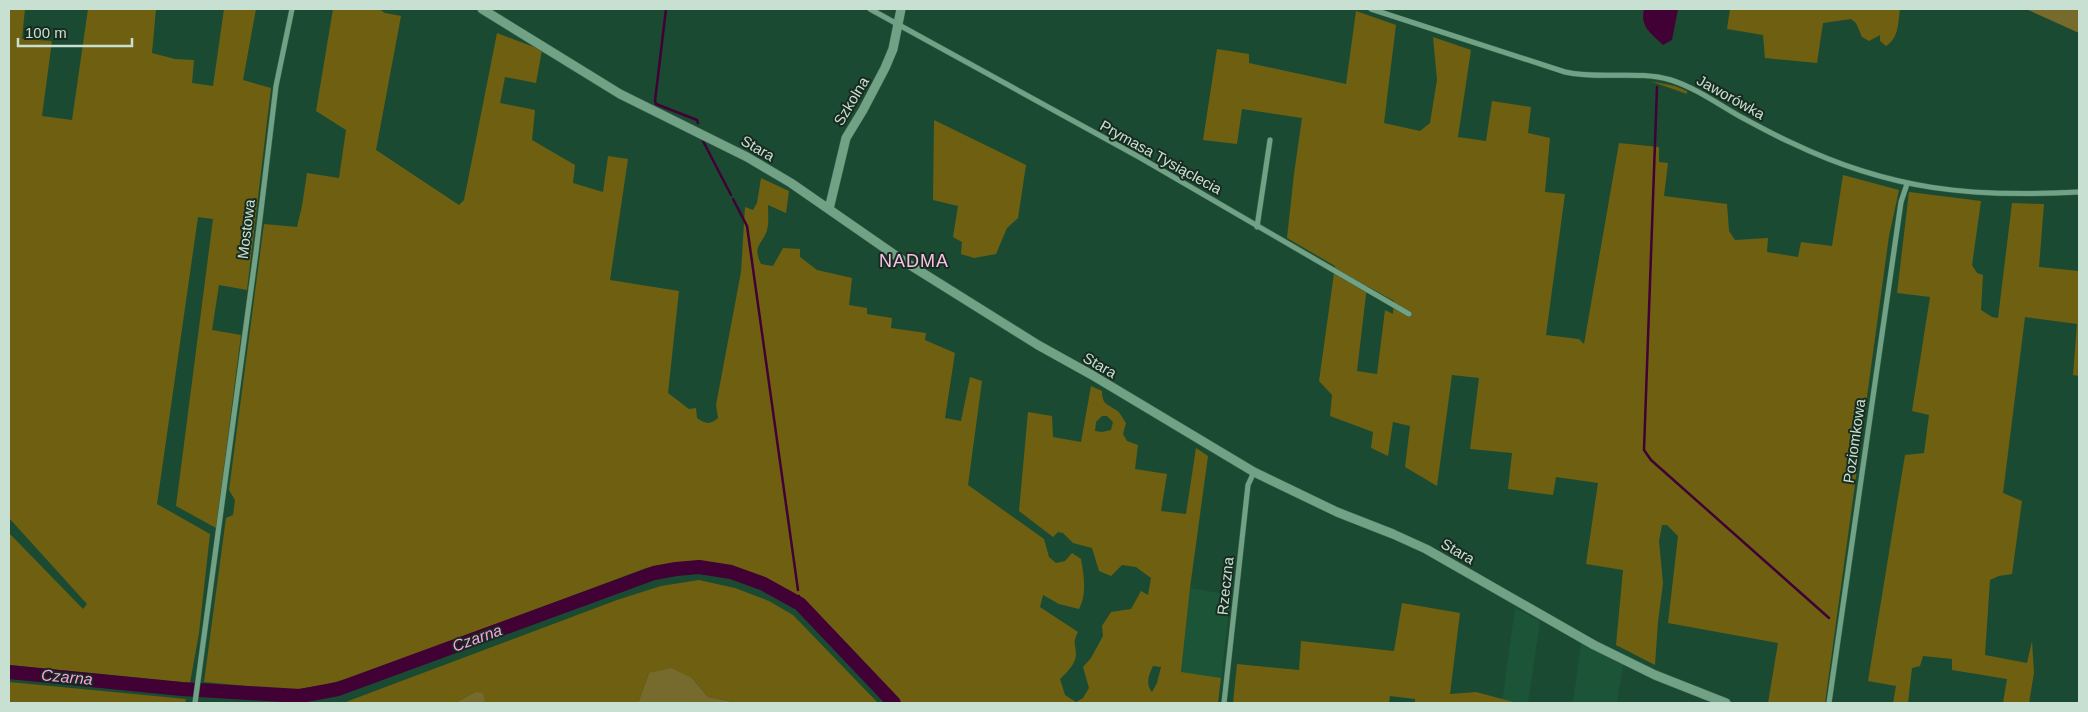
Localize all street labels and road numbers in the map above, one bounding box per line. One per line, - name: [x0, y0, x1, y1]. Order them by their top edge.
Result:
- street label: Jaworówka: [1694, 71, 1769, 123]
- street label: Szkolna: [830, 73, 872, 128]
- street label: Prymasa Tysiąclecia: [1097, 116, 1225, 198]
- street label: Stara: [738, 132, 778, 165]
- street label: Mostowa: [234, 198, 258, 260]
- street label: Stara: [1080, 349, 1120, 382]
- street label: Poziomkowa: [1840, 397, 1868, 484]
- street label: Stara: [1438, 535, 1478, 568]
- street label: Rzeczna: [1213, 555, 1237, 616]

